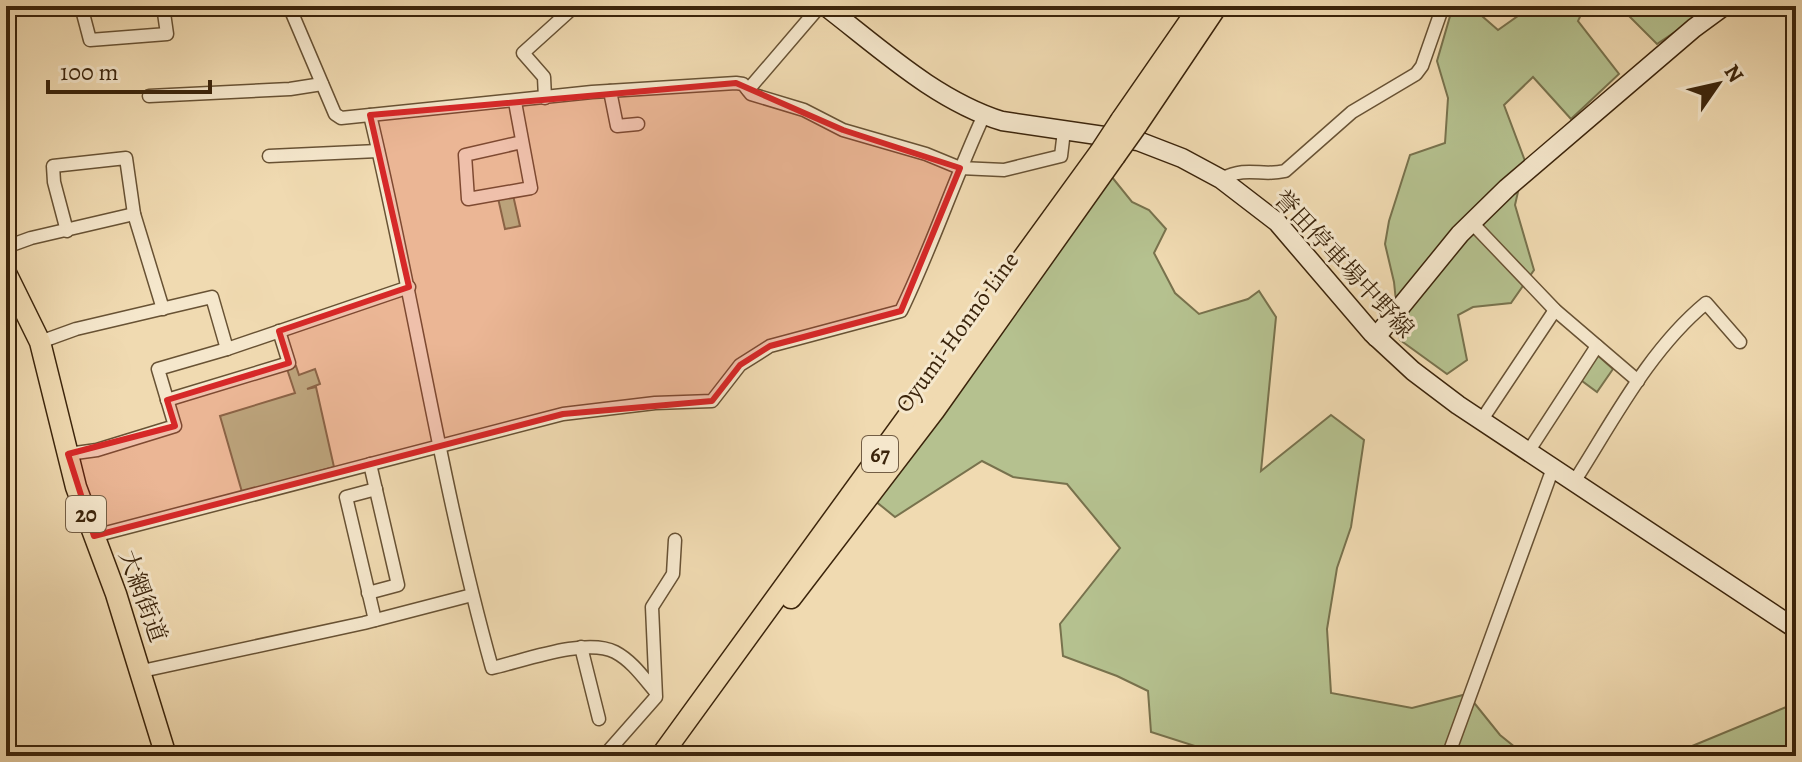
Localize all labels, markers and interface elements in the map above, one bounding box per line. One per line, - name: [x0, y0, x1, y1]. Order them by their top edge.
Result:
- scale bar: [48, 44, 210, 94]
- north arrow: [1678, 44, 1758, 124]
- text: 100 m: [60, 56, 119, 88]
- text: N: [1717, 58, 1751, 88]
- street label: 誉田停車場中野線: [1267, 183, 1421, 345]
- street label: Oyumi-Honnō Line: [888, 245, 1026, 419]
- road number: 67: [862, 436, 898, 472]
- road number: 20: [66, 496, 106, 532]
- street label: 大網街道: [112, 545, 174, 647]

